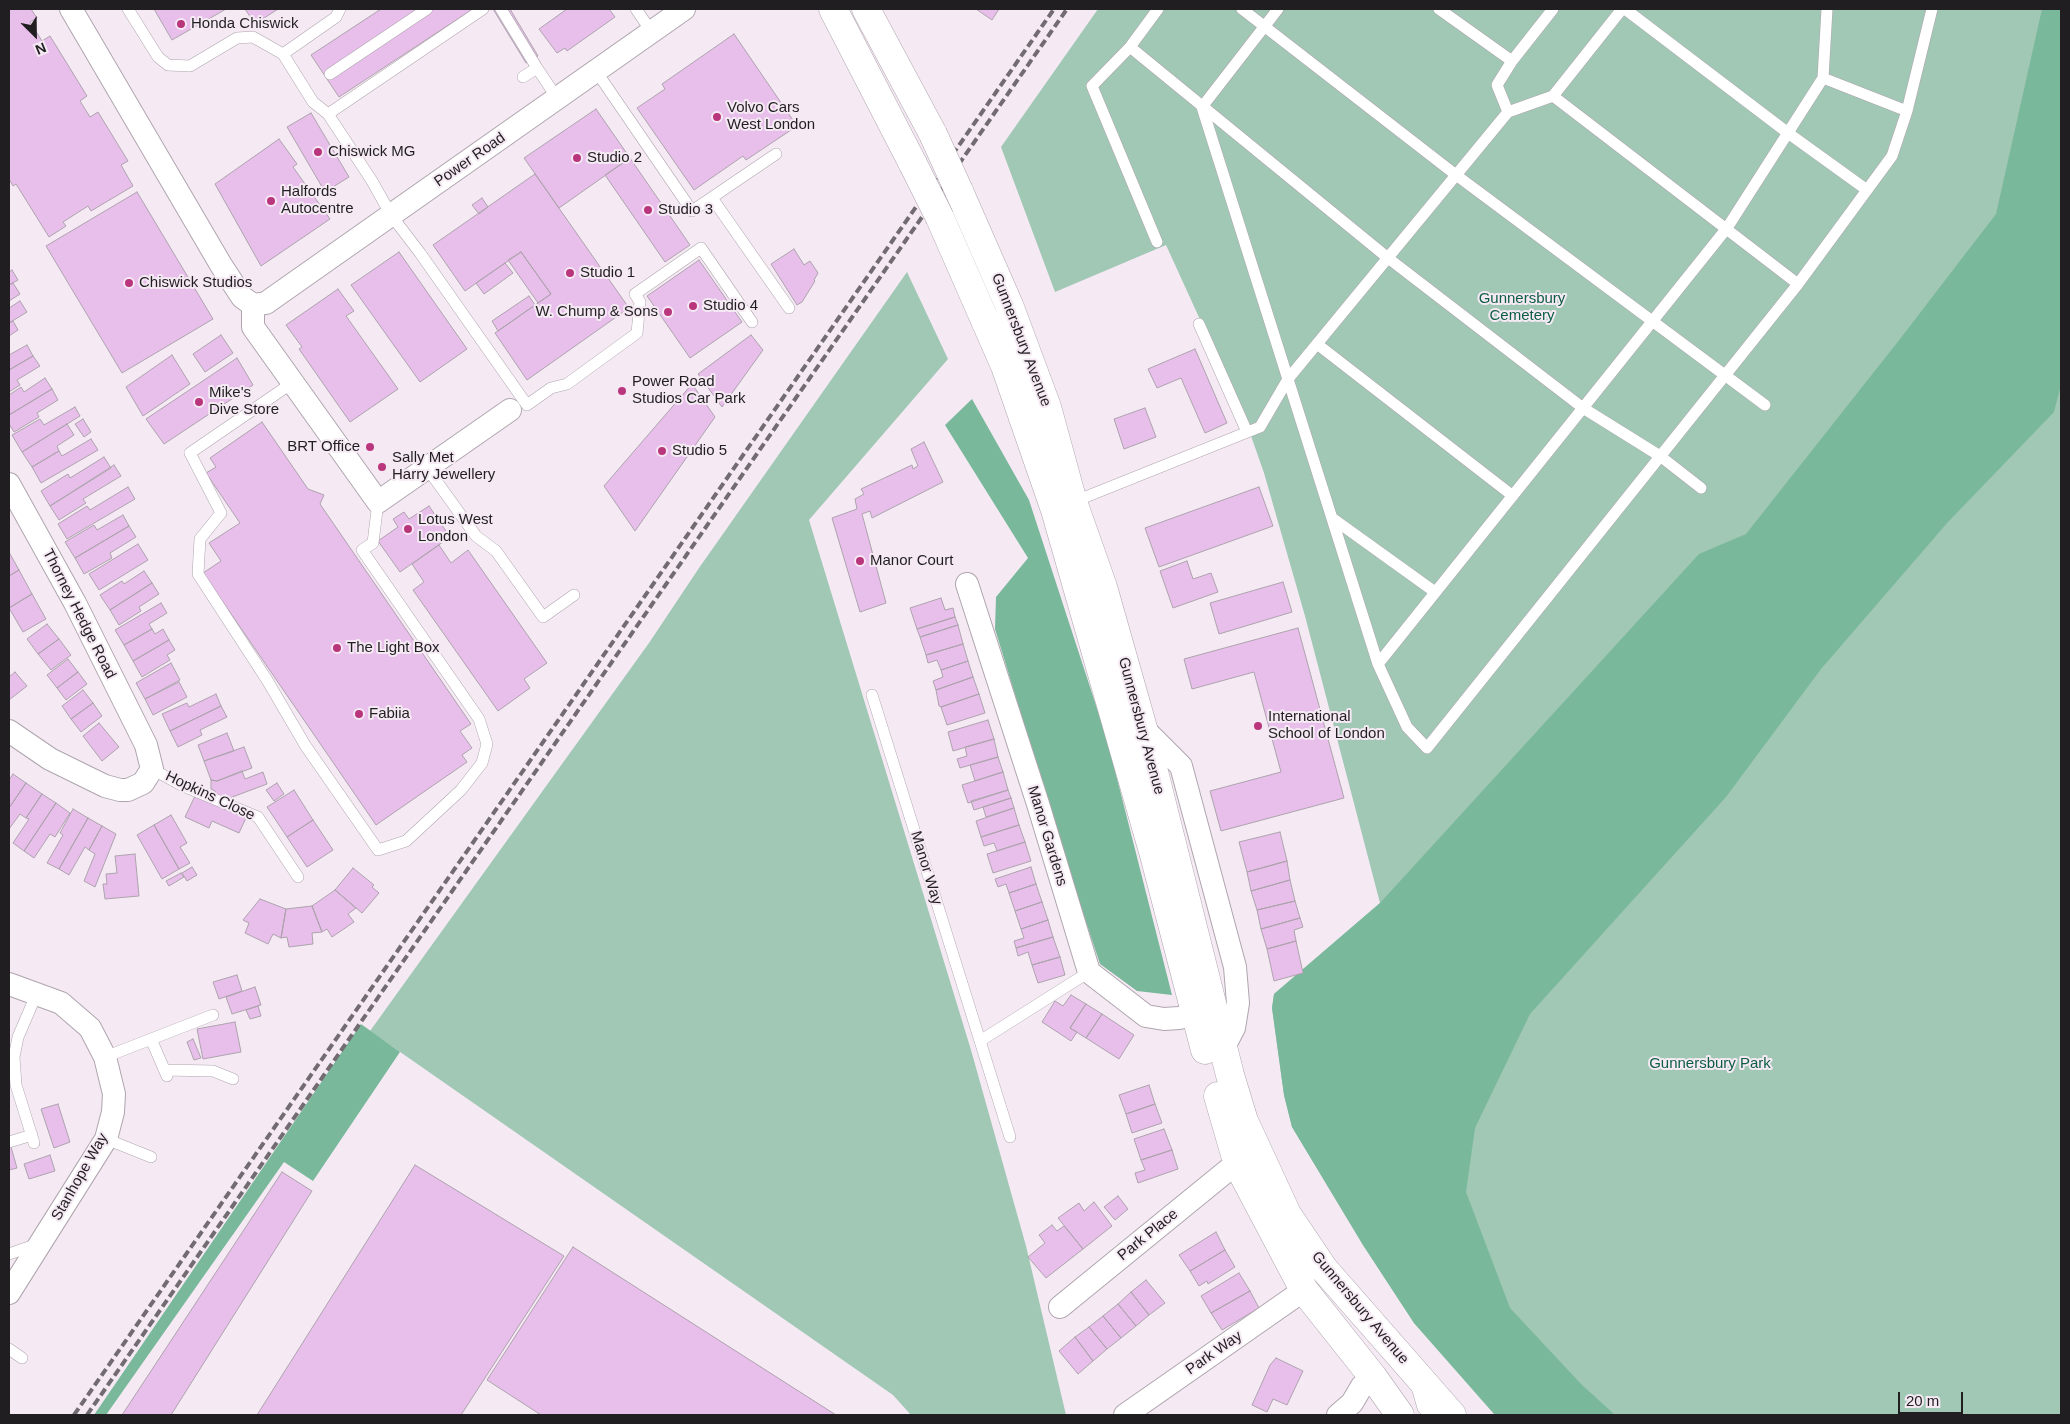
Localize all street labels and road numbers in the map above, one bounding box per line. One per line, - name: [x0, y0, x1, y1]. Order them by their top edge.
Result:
- street label: Power Road: [431, 129, 509, 191]
- street label: Gunnersbury Avenue: [987, 271, 1055, 409]
- street label: Thorney Hedge Road: [38, 546, 120, 682]
- street label: Gunnersbury Avenue: [1114, 655, 1168, 797]
- street label: Hopkins Close: [162, 767, 258, 825]
- street label: Manor Gardens: [1023, 784, 1071, 888]
- street label: Manor Way: [906, 829, 946, 907]
- street label: Stanhope Way: [48, 1130, 112, 1224]
- street label: Park Place: [1114, 1205, 1182, 1265]
- street label: Gunnersbury Avenue: [1308, 1248, 1412, 1368]
- street label: Park Way: [1182, 1327, 1246, 1379]

